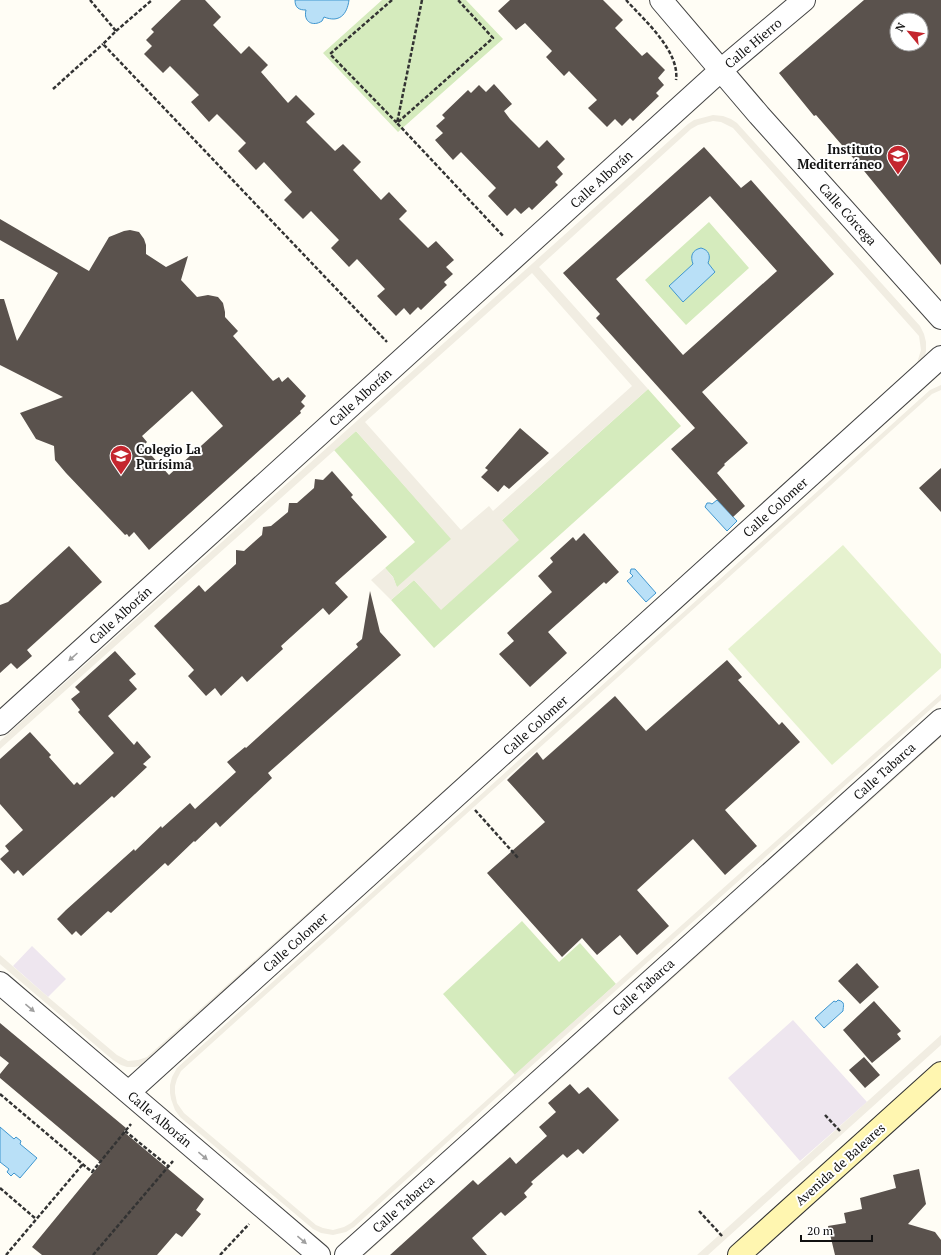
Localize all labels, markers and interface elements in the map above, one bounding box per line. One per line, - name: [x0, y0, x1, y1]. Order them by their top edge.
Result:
- north arrow: [889, 12, 929, 52]
- street label: Calle Hierro: [721, 14, 785, 72]
- text: N: [892, 20, 909, 34]
- place label: Instituto Mediterráneo: [797, 140, 882, 173]
- school or university icon: Instituto Mediterráneo: [885, 143, 911, 176]
- street label: Calle Alborán: [566, 146, 636, 212]
- street label: Calle Córcega: [815, 179, 881, 250]
- street label: Calle Alborán: [325, 364, 395, 430]
- place label: Colegio La Purísima: [136, 440, 202, 473]
- school or university icon: Colegio La Purísima: [108, 443, 134, 476]
- street label: Calle Colomer: [739, 473, 811, 541]
- street label: Calle Alborán: [85, 582, 155, 648]
- one-way arrow: [68, 653, 78, 662]
- street label: Calle Colomer: [499, 691, 571, 759]
- street label: Calle Tabarca: [849, 738, 919, 804]
- street label: Calle Colomer: [259, 908, 331, 976]
- street label: Calle Tabarca: [608, 954, 678, 1020]
- one-way arrow: [24, 1004, 35, 1013]
- street label: Calle Alborán: [124, 1087, 196, 1151]
- street label: Avenida de Baleares: [791, 1119, 889, 1209]
- one-way arrow: [198, 1152, 209, 1161]
- street label: Calle Tabarca: [368, 1171, 438, 1237]
- scale bar: [801, 1217, 872, 1243]
- text: 20 m: [807, 1223, 834, 1238]
- one-way arrow: [297, 1236, 308, 1245]

